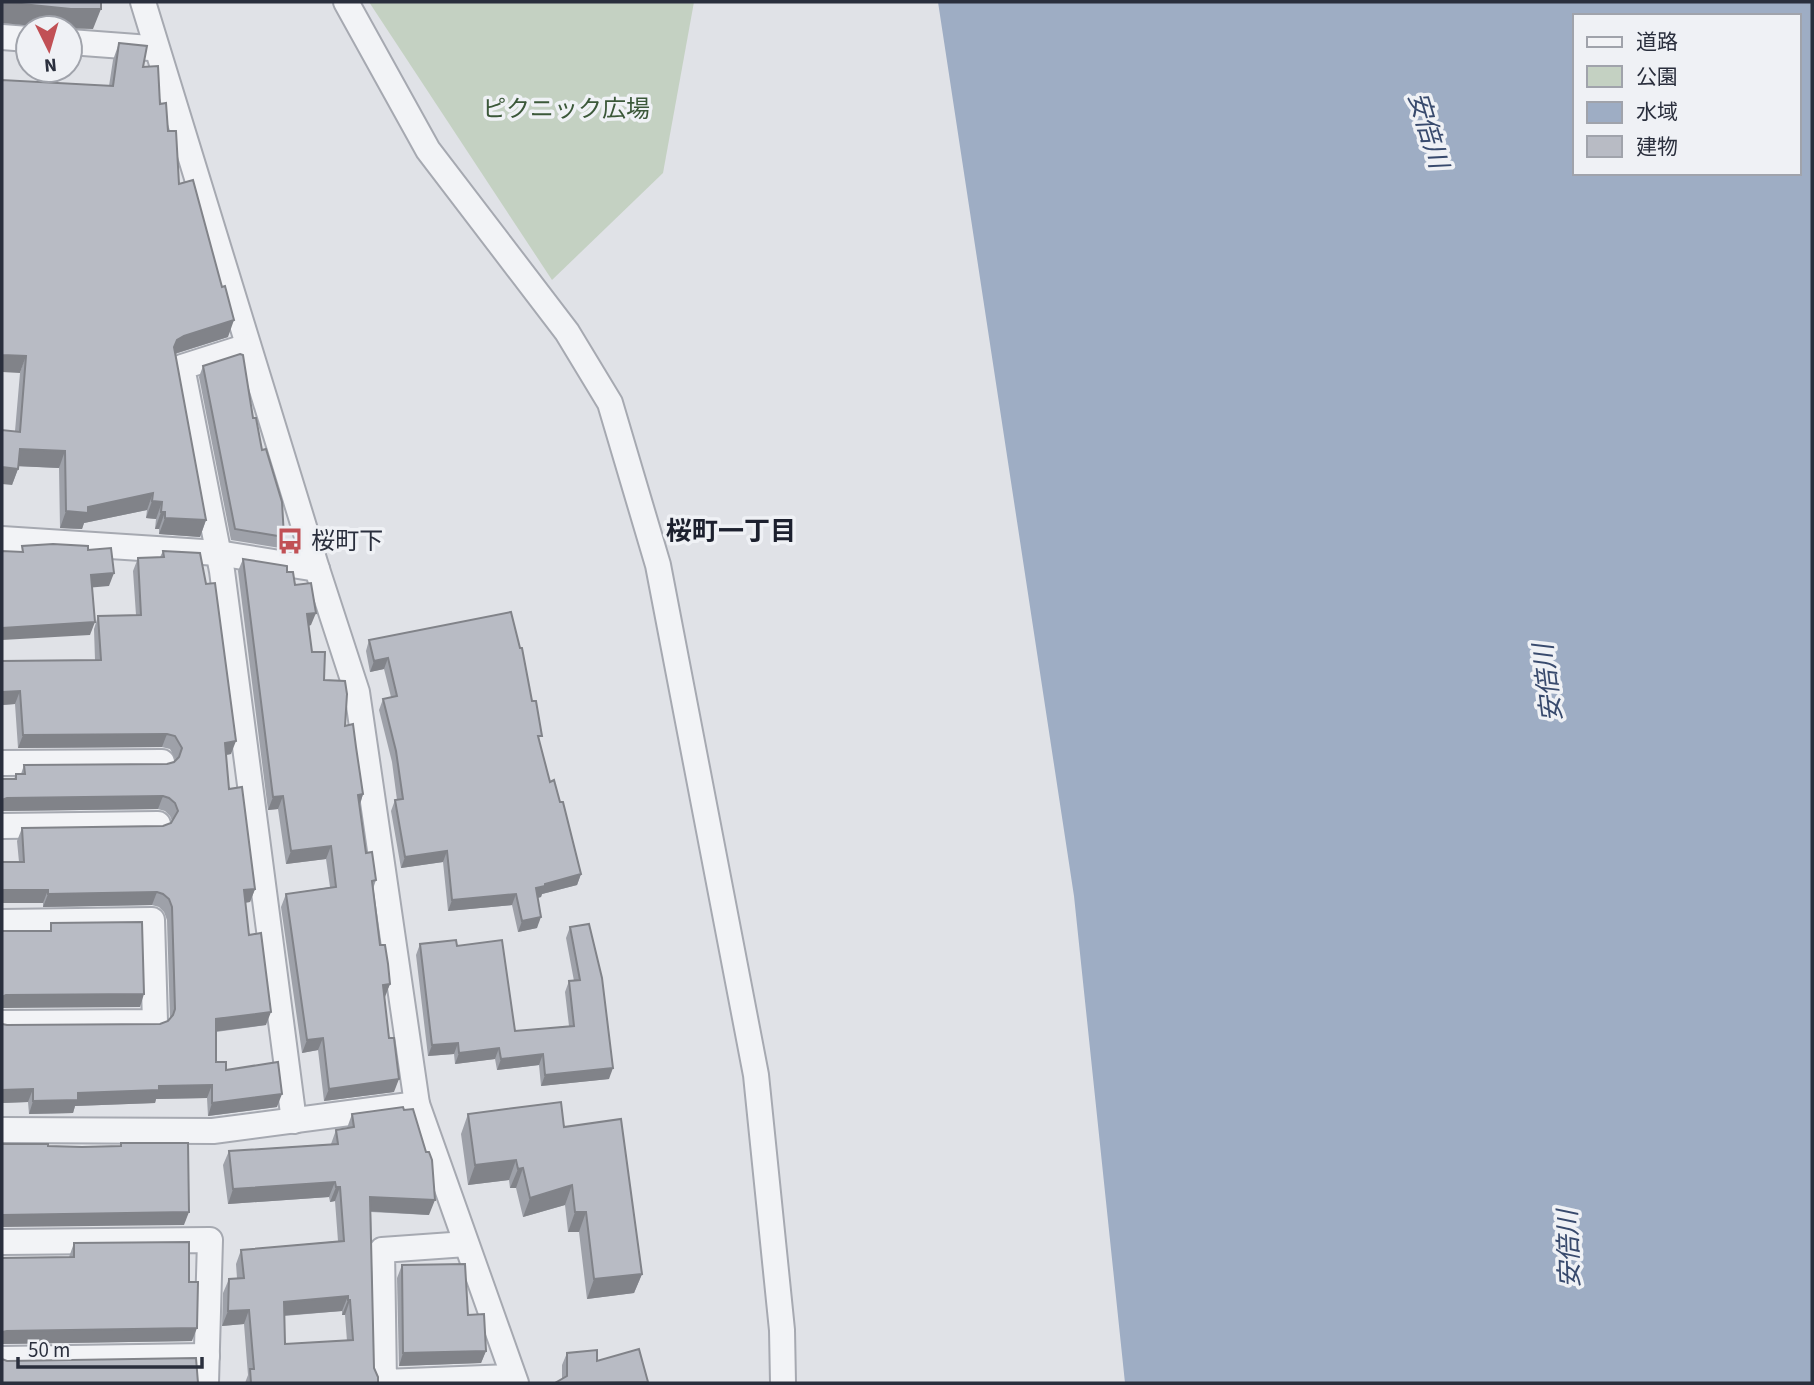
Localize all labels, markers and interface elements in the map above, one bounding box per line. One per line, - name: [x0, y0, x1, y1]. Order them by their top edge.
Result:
- north arrow: [14, 14, 84, 84]
- legend: [1573, 14, 1800, 175]
- text: 道路: [1636, 27, 1678, 57]
- text: N: [43, 50, 58, 78]
- text: 公園: [1636, 62, 1678, 92]
- water label: 安倍川: [1399, 87, 1458, 176]
- park label: ピクニック広場: [482, 92, 650, 127]
- text: 水域: [1636, 97, 1678, 127]
- text: 建物: [1636, 132, 1678, 162]
- district label: 桜町一丁目: [666, 513, 796, 550]
- place label: 桜町下: [311, 524, 383, 559]
- bus stop icon: 桜町下: [275, 526, 305, 556]
- water label: 安倍川: [1525, 639, 1571, 724]
- water label: 安倍川: [1549, 1206, 1589, 1289]
- scale bar: [18, 1326, 201, 1370]
- text: 50 m: [28, 1335, 70, 1365]

